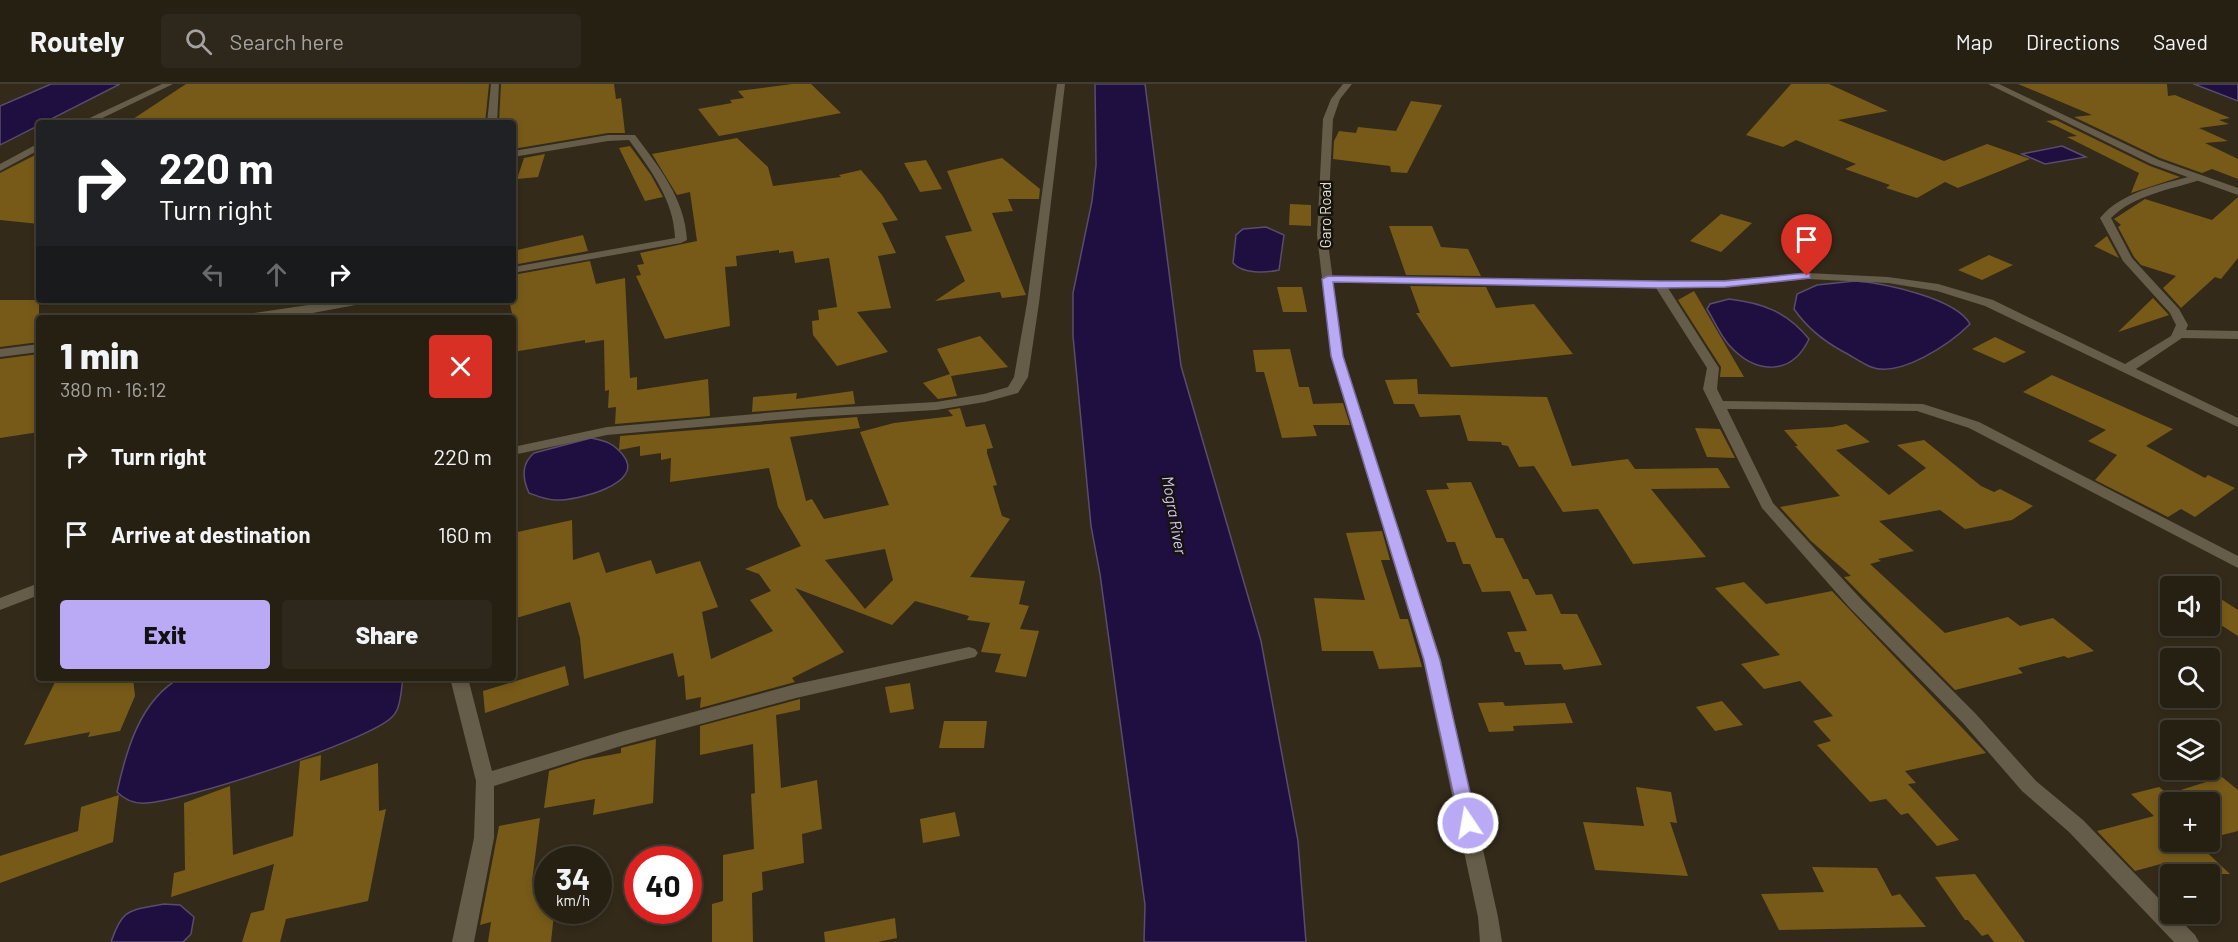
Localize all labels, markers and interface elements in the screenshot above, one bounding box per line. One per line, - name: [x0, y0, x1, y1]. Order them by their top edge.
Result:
- search box: [161, 14, 581, 68]
- text: Routely: [30, 24, 125, 58]
- icon: search: [182, 25, 215, 58]
- text: Search here: [230, 28, 344, 54]
- text: Map: [1956, 29, 1993, 54]
- text: Directions: [2026, 29, 2120, 54]
- text: Saved: [2153, 29, 2208, 54]
- text: 220 m: [159, 142, 273, 192]
- icon: right: [60, 144, 138, 222]
- street label: Garo Road: [1316, 182, 1334, 248]
- text: Turn right: [159, 193, 273, 225]
- pin: [1781, 214, 1832, 276]
- icon: arrive: [1790, 223, 1823, 256]
- icon: left: [197, 258, 230, 291]
- icon: ahead: [260, 258, 293, 291]
- icon: right: [323, 258, 356, 291]
- text: 1 min: [60, 333, 139, 376]
- button: close: [429, 335, 492, 398]
- text: 380 m · 16:12: [60, 377, 167, 401]
- icon: right: [60, 440, 93, 473]
- text: Turn right: [111, 443, 206, 469]
- text: 220 m: [433, 443, 492, 469]
- water label: Mogra River: [1159, 474, 1191, 557]
- icon: arrive: [60, 518, 93, 551]
- text: Arrive at destination: [111, 521, 310, 547]
- text: 160 m: [438, 521, 492, 547]
- map controls: [2160, 576, 2220, 924]
- button: sound: [2160, 576, 2220, 636]
- button: Exit: [60, 600, 270, 669]
- button: Share: [282, 600, 492, 669]
- button: search: [2160, 648, 2220, 708]
- button: layers: [2160, 720, 2220, 780]
- position arrow: [1436, 791, 1500, 855]
- button: +: [2160, 792, 2220, 852]
- speed limit sign: 40: [624, 846, 702, 924]
- text: 34: [556, 860, 590, 896]
- button: −: [2160, 864, 2220, 924]
- text: km/h: [556, 891, 590, 909]

